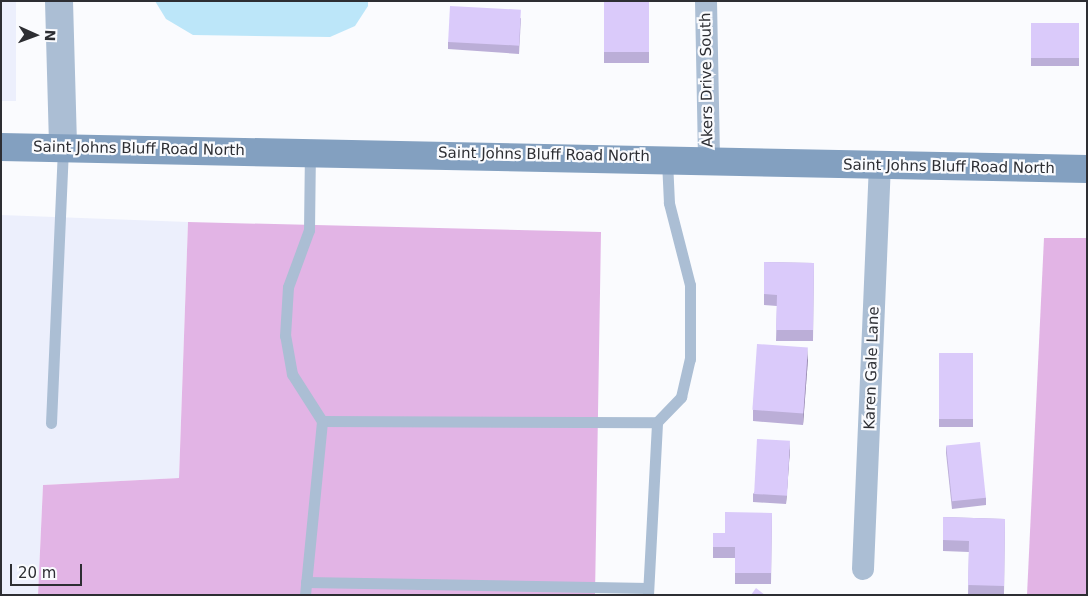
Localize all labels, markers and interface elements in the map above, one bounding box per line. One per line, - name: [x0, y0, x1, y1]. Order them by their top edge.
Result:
- north arrow: [10, 10, 60, 60]
- street label: Akers Drive South: [697, 12, 717, 148]
- text: N: [42, 29, 58, 42]
- street label: Saint Johns Bluff Road North: [33, 138, 245, 160]
- street label: Saint Johns Bluff Road North: [438, 144, 650, 166]
- street label: Saint Johns Bluff Road North: [843, 156, 1055, 178]
- street label: Karen Gale Lane: [861, 306, 883, 430]
- scale bar: [12, 554, 85, 586]
- text: 20 m: [18, 564, 56, 582]

